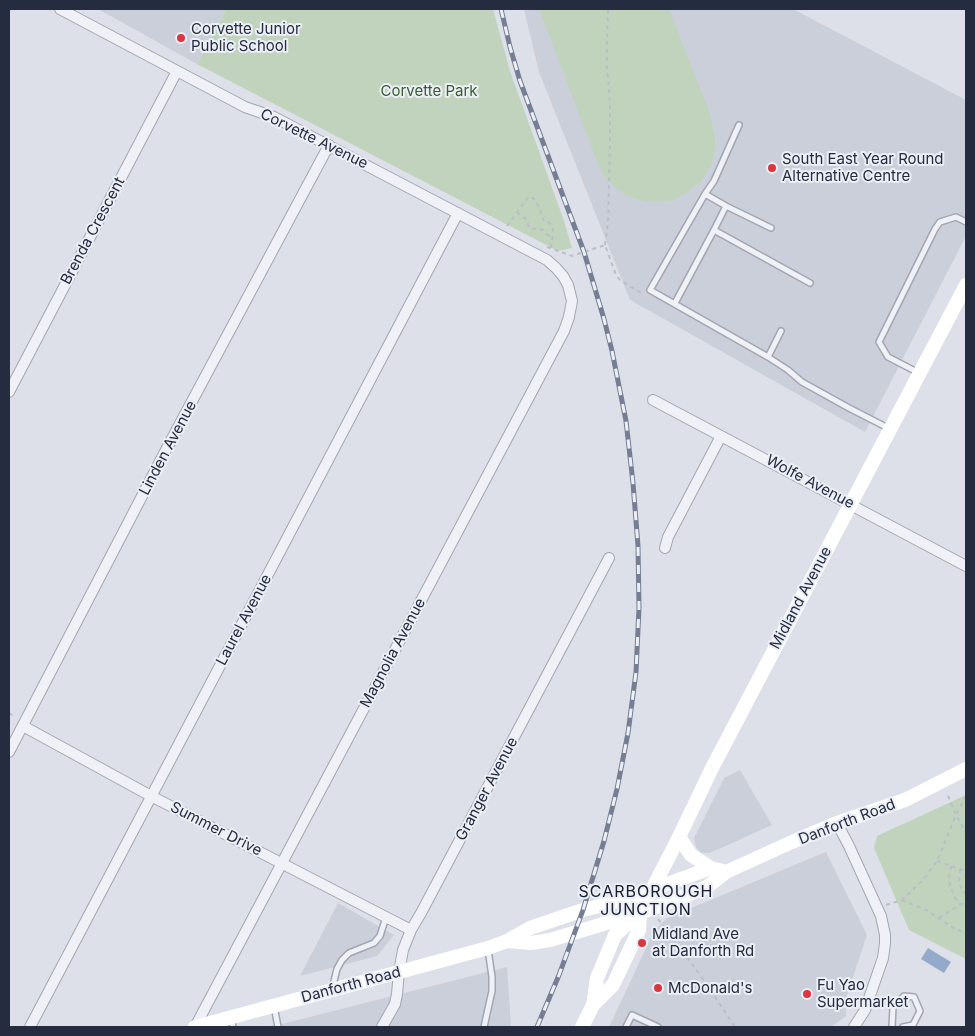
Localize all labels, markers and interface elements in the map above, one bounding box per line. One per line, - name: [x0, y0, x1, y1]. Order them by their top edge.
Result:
- place label: Corvette Junior Public School: [191, 20, 301, 55]
- marker: Corvette Junior Public School: [175, 32, 187, 44]
- park label: Corvette Park: [380, 82, 478, 100]
- street label: Corvette Avenue: [257, 105, 371, 173]
- place label: South East Year Round Alternative Centre: [782, 150, 944, 185]
- marker: South East Year Round Alternative Centre: [766, 162, 778, 174]
- street label: Brenda Crescent: [57, 174, 129, 288]
- street label: Linden Avenue: [135, 398, 201, 498]
- street label: Wolfe Avenue: [763, 451, 857, 513]
- street label: Midland Avenue: [766, 544, 836, 652]
- street label: Laurel Avenue: [212, 571, 276, 669]
- street label: Magnolia Avenue: [357, 595, 429, 711]
- street label: Granger Avenue: [452, 734, 522, 844]
- street label: Danforth Road: [796, 795, 898, 849]
- street label: Summer Drive: [167, 798, 265, 860]
- district label: SCARBOROUGH JUNCTION: [577, 882, 715, 920]
- place label: Midland Ave at Danforth Rd: [652, 925, 754, 960]
- marker: Midland Ave at Danforth Rd: [636, 937, 648, 949]
- street label: Danforth Road: [299, 963, 403, 1007]
- place label: Fu Yao Supermarket: [817, 976, 908, 1011]
- place label: McDonald's: [668, 979, 752, 997]
- marker: McDonald's: [652, 982, 664, 994]
- marker: Fu Yao Supermarket: [801, 988, 813, 1000]

